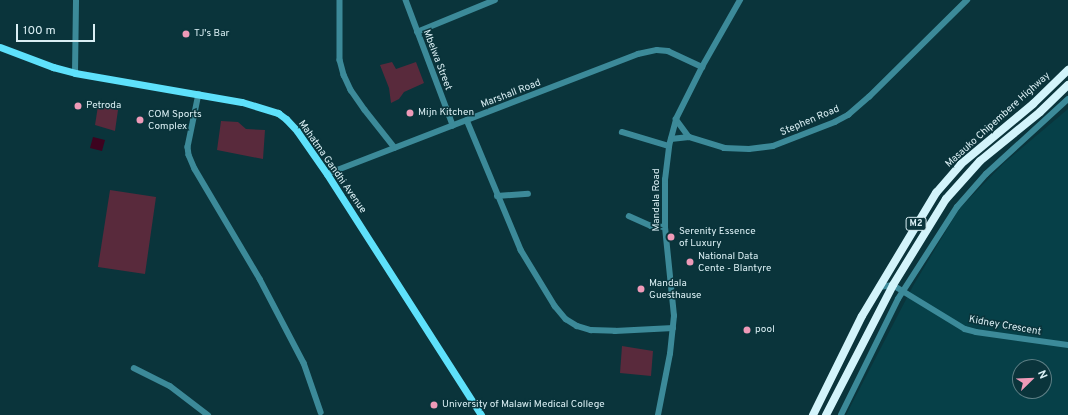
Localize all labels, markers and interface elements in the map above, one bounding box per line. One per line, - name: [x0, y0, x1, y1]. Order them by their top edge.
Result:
- scale bar: [18, 16, 97, 42]
- text: 100 m: [23, 23, 56, 39]
- place label: TJ's Bar: [194, 28, 229, 40]
- street label: Mbelwa Street: [420, 28, 454, 92]
- marker: TJ's Bar: [181, 29, 191, 39]
- street label: Masauko Chipembere Highway: [943, 70, 1053, 170]
- street label: Marshall Road: [479, 77, 543, 111]
- place label: Petroda: [86, 100, 121, 112]
- marker: Petroda: [73, 101, 83, 111]
- street label: Stephen Road: [779, 103, 841, 139]
- place label: Mijn Kitchen: [418, 107, 474, 119]
- place label: COM Sports Complex: [148, 108, 202, 132]
- marker: Mijn Kitchen: [405, 108, 415, 118]
- marker: COM Sports Complex: [135, 115, 145, 125]
- street label: Mahatma Gandhi Avenue: [295, 118, 369, 216]
- street label: Mandala Road: [651, 168, 663, 232]
- road number: M2: [905, 217, 927, 231]
- place label: Serenity Essence of Luxury: [679, 225, 756, 248]
- marker: Serenity Essence of Luxury: [666, 232, 676, 242]
- place label: National Data Cente - Blantyre: [698, 250, 771, 274]
- marker: National Data Cente - Blantyre: [685, 257, 695, 267]
- place label: Mandala Guesthause: [649, 277, 701, 300]
- marker: Mandala Guesthause: [636, 284, 646, 294]
- street label: Kidney Crescent: [968, 314, 1042, 338]
- place label: pool: [755, 324, 775, 336]
- marker: pool: [742, 325, 752, 335]
- north arrow: [1012, 359, 1052, 399]
- text: N: [1034, 368, 1050, 381]
- place label: University of Malawi Medical College: [442, 399, 605, 411]
- marker: University of Malawi Medical College: [429, 400, 439, 410]

